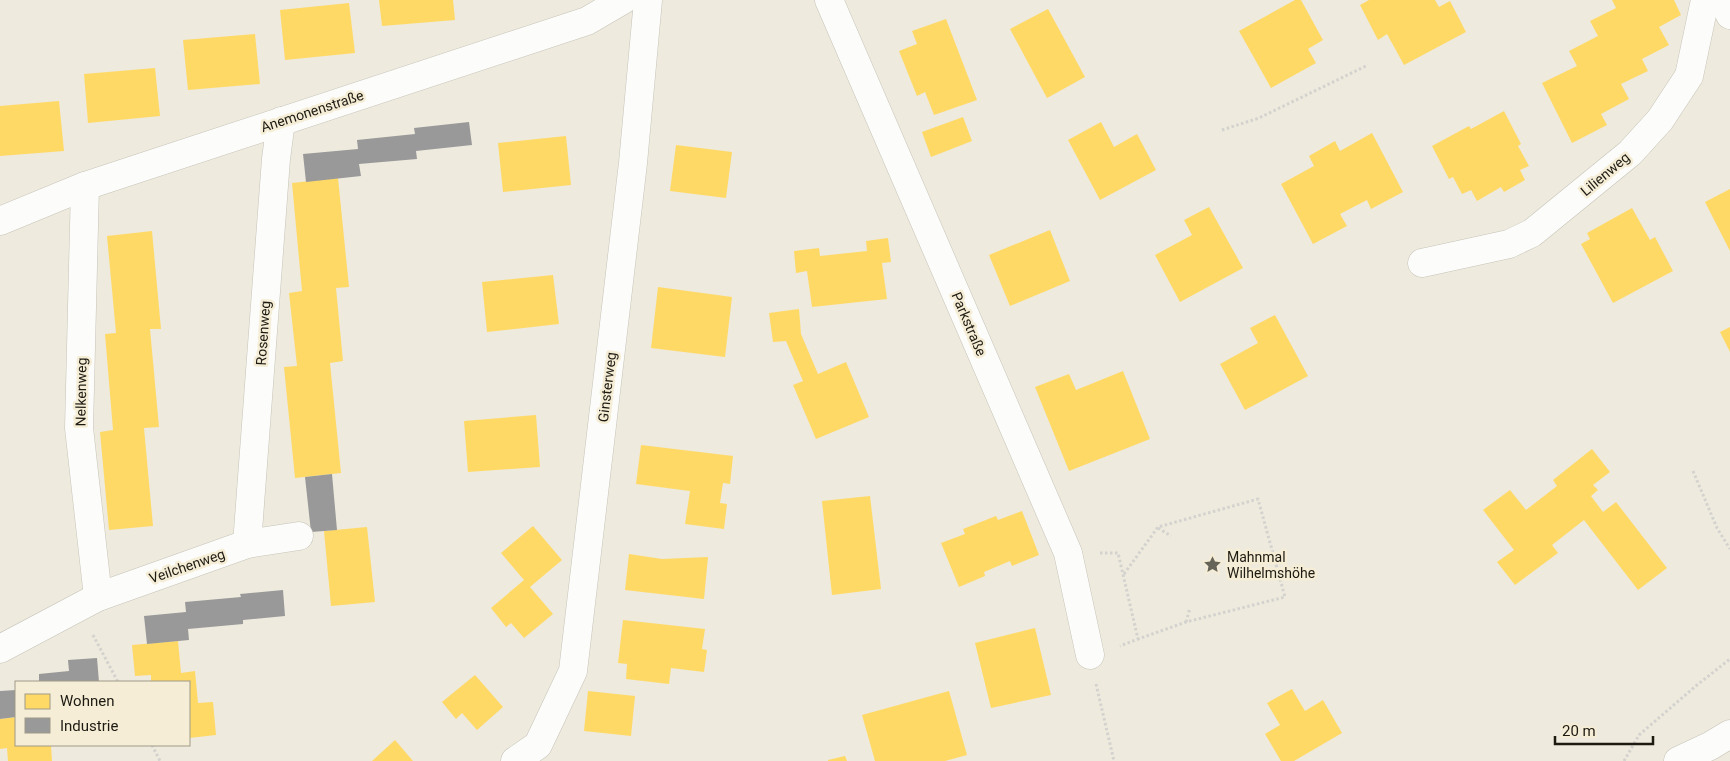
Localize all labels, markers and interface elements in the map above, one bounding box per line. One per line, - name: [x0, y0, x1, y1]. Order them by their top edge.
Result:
- street label: Anemonenstraße: [259, 87, 365, 135]
- street label: Lilienweg: [1577, 149, 1633, 199]
- street label: Parkstraße: [948, 290, 990, 358]
- street label: Rosenweg: [253, 300, 273, 366]
- street label: Ginsterweg: [595, 351, 619, 423]
- street label: Nelkenweg: [72, 357, 90, 427]
- street label: Veilchenweg: [147, 546, 227, 586]
- place label: Mahnmal Wilhelmshöhe: [1227, 549, 1315, 581]
- place icon: Mahnmal Wilhelmshöhe: [1203, 555, 1223, 575]
- legend: [15, 681, 190, 746]
- text: Wohnen: [60, 692, 114, 710]
- scale bar: [1555, 714, 1652, 746]
- text: Industrie: [60, 717, 118, 735]
- text: 20 m: [1562, 722, 1596, 740]

